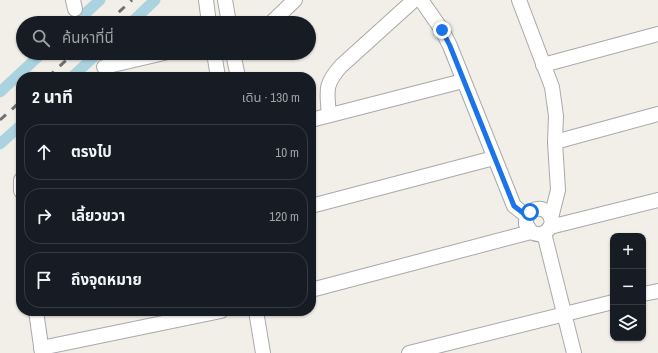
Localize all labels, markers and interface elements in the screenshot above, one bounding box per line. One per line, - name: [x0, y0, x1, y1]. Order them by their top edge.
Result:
- search box: [16, 16, 316, 60]
- route end: [433, 21, 451, 39]
- icon: search: [30, 27, 52, 49]
- text: ค้นหาที่นี่: [62, 27, 114, 48]
- text: 2 นาที: [32, 85, 73, 108]
- text: เดิน · 130 m: [242, 89, 300, 106]
- icon: ahead: [33, 141, 55, 163]
- text: ตรงไป: [71, 141, 112, 162]
- text: 10 m: [275, 144, 299, 161]
- route start: [521, 203, 539, 221]
- icon: right: [33, 205, 55, 227]
- text: เลี้ยวขวา: [71, 205, 125, 226]
- text: 120 m: [269, 208, 299, 225]
- map controls: [610, 233, 646, 341]
- button: +: [610, 233, 646, 269]
- icon: arrive: [33, 269, 55, 291]
- text: ถึงจุดหมาย: [71, 269, 142, 290]
- button: −: [610, 269, 646, 305]
- button: layers: [610, 305, 646, 341]

